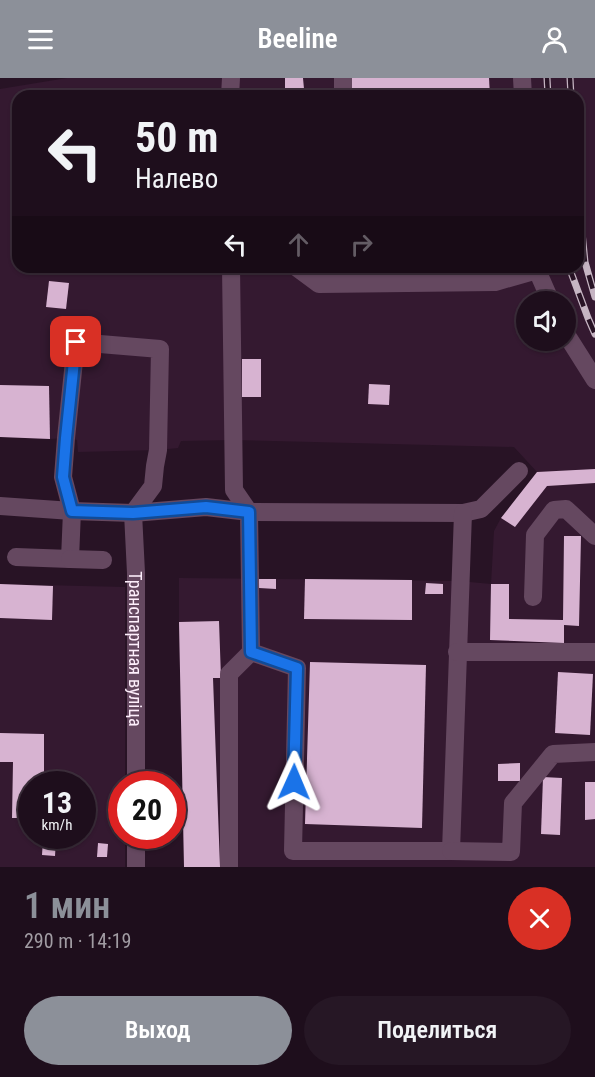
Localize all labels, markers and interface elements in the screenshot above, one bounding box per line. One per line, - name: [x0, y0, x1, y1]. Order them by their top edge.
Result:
- icon: menu: [24, 23, 57, 56]
- text: Beeline: [257, 23, 338, 55]
- icon: person: [538, 23, 571, 56]
- text: 50 m: [135, 113, 218, 162]
- icon: left: [36, 114, 114, 192]
- text: Налево: [135, 163, 218, 195]
- icon: left: [219, 228, 252, 261]
- icon: ahead: [282, 228, 315, 261]
- icon: right: [345, 228, 378, 261]
- map controls: [516, 291, 576, 351]
- button: sound: [516, 291, 576, 351]
- pin: [50, 316, 101, 367]
- icon: arrive: [59, 325, 92, 358]
- street label: Транспартная вуліца: [126, 571, 147, 727]
- position arrow: [262, 750, 326, 814]
- speed limit sign: 20: [108, 771, 186, 849]
- text: 13: [42, 785, 72, 820]
- text: km/h: [42, 816, 72, 834]
- text: 1 мин: [24, 885, 110, 927]
- button: close: [508, 887, 571, 950]
- text: 290 m · 14:19: [24, 929, 131, 953]
- button: Выход: [24, 996, 292, 1065]
- button: Поделиться: [304, 996, 571, 1065]

